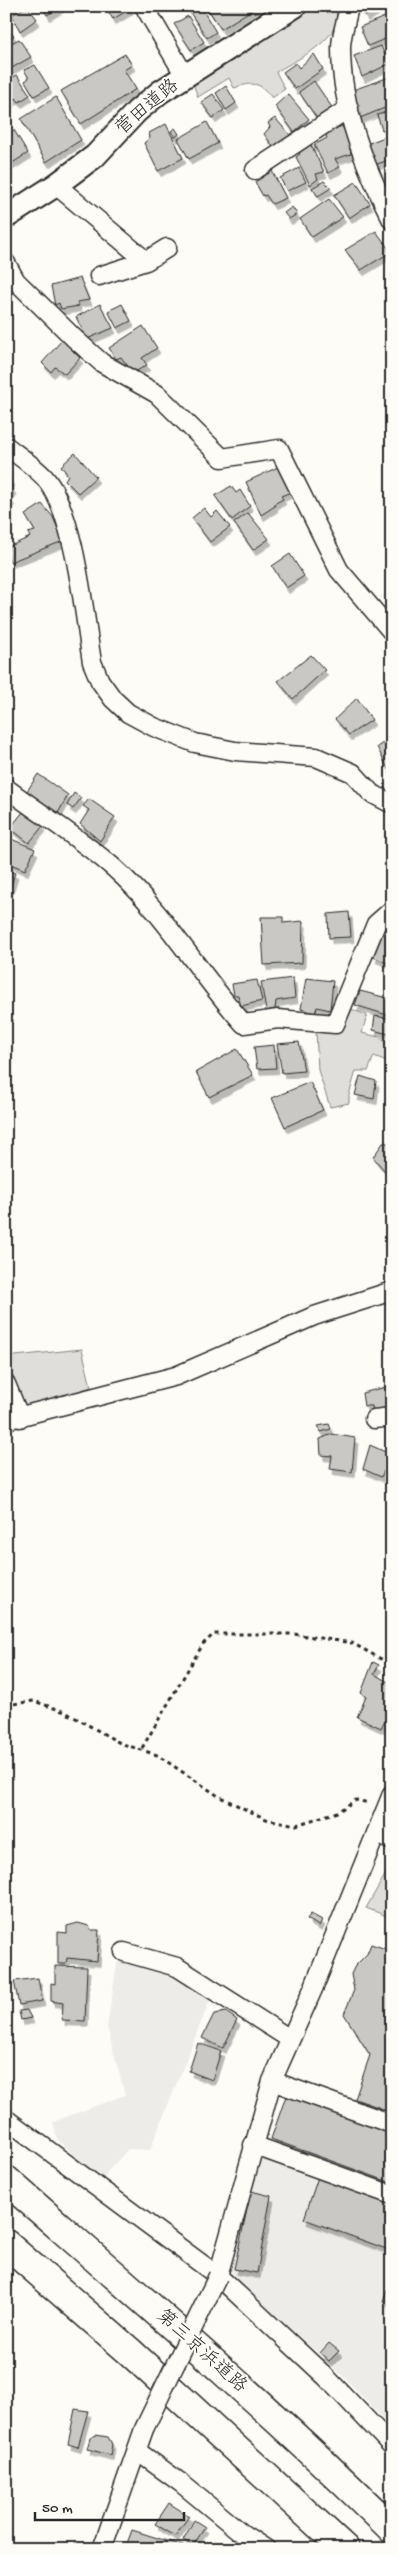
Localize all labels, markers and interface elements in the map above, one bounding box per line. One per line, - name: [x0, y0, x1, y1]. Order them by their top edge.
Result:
- street label: 菅田道路: [111, 74, 185, 141]
- street label: 第三京浜道路: [151, 2305, 252, 2399]
- scale bar: [35, 2490, 184, 2522]
- text: 50 m: [42, 2500, 73, 2518]

